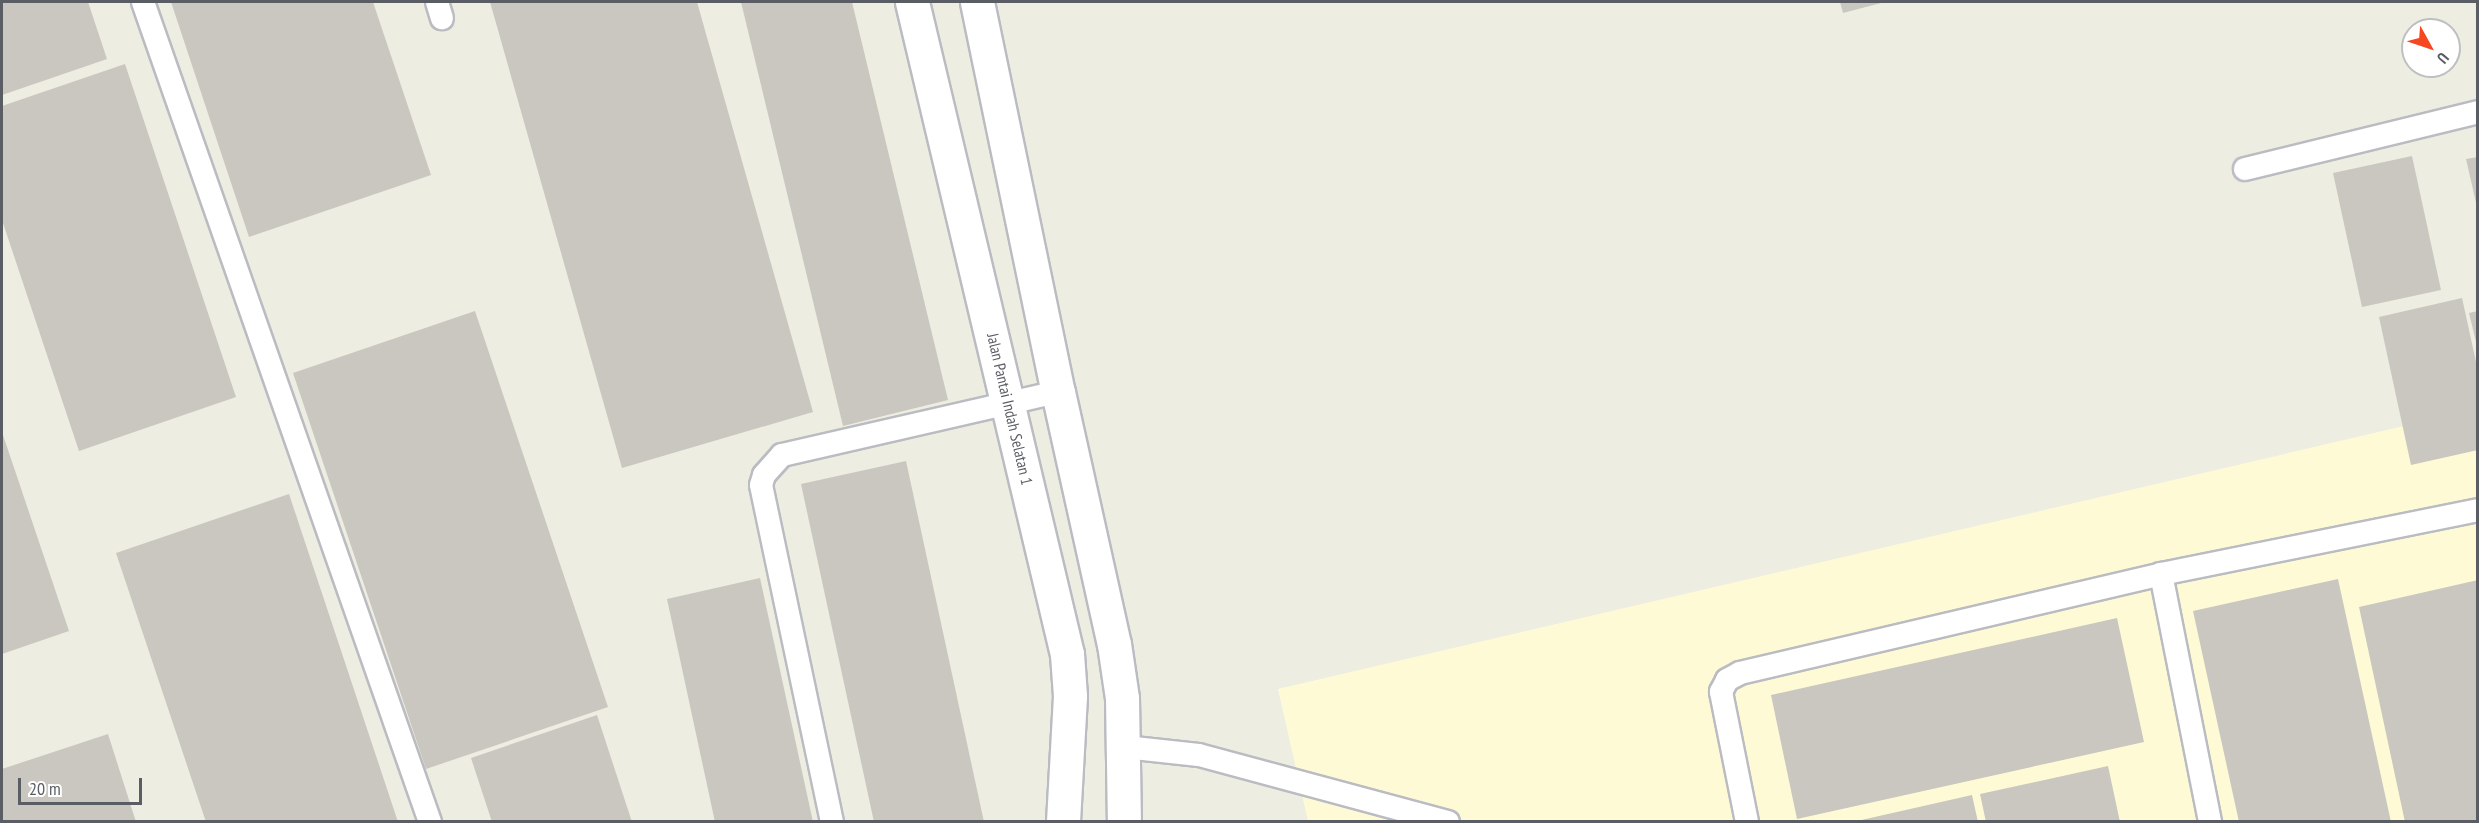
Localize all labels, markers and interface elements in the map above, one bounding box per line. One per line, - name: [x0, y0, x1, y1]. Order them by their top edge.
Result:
- north arrow: [2401, 18, 2461, 78]
- text: U: [2433, 49, 2454, 68]
- street label: Jalan Pantai Indah Selatan 1: [983, 331, 1037, 487]
- scale bar: [21, 766, 146, 804]
- text: 20 m: [29, 777, 61, 800]

